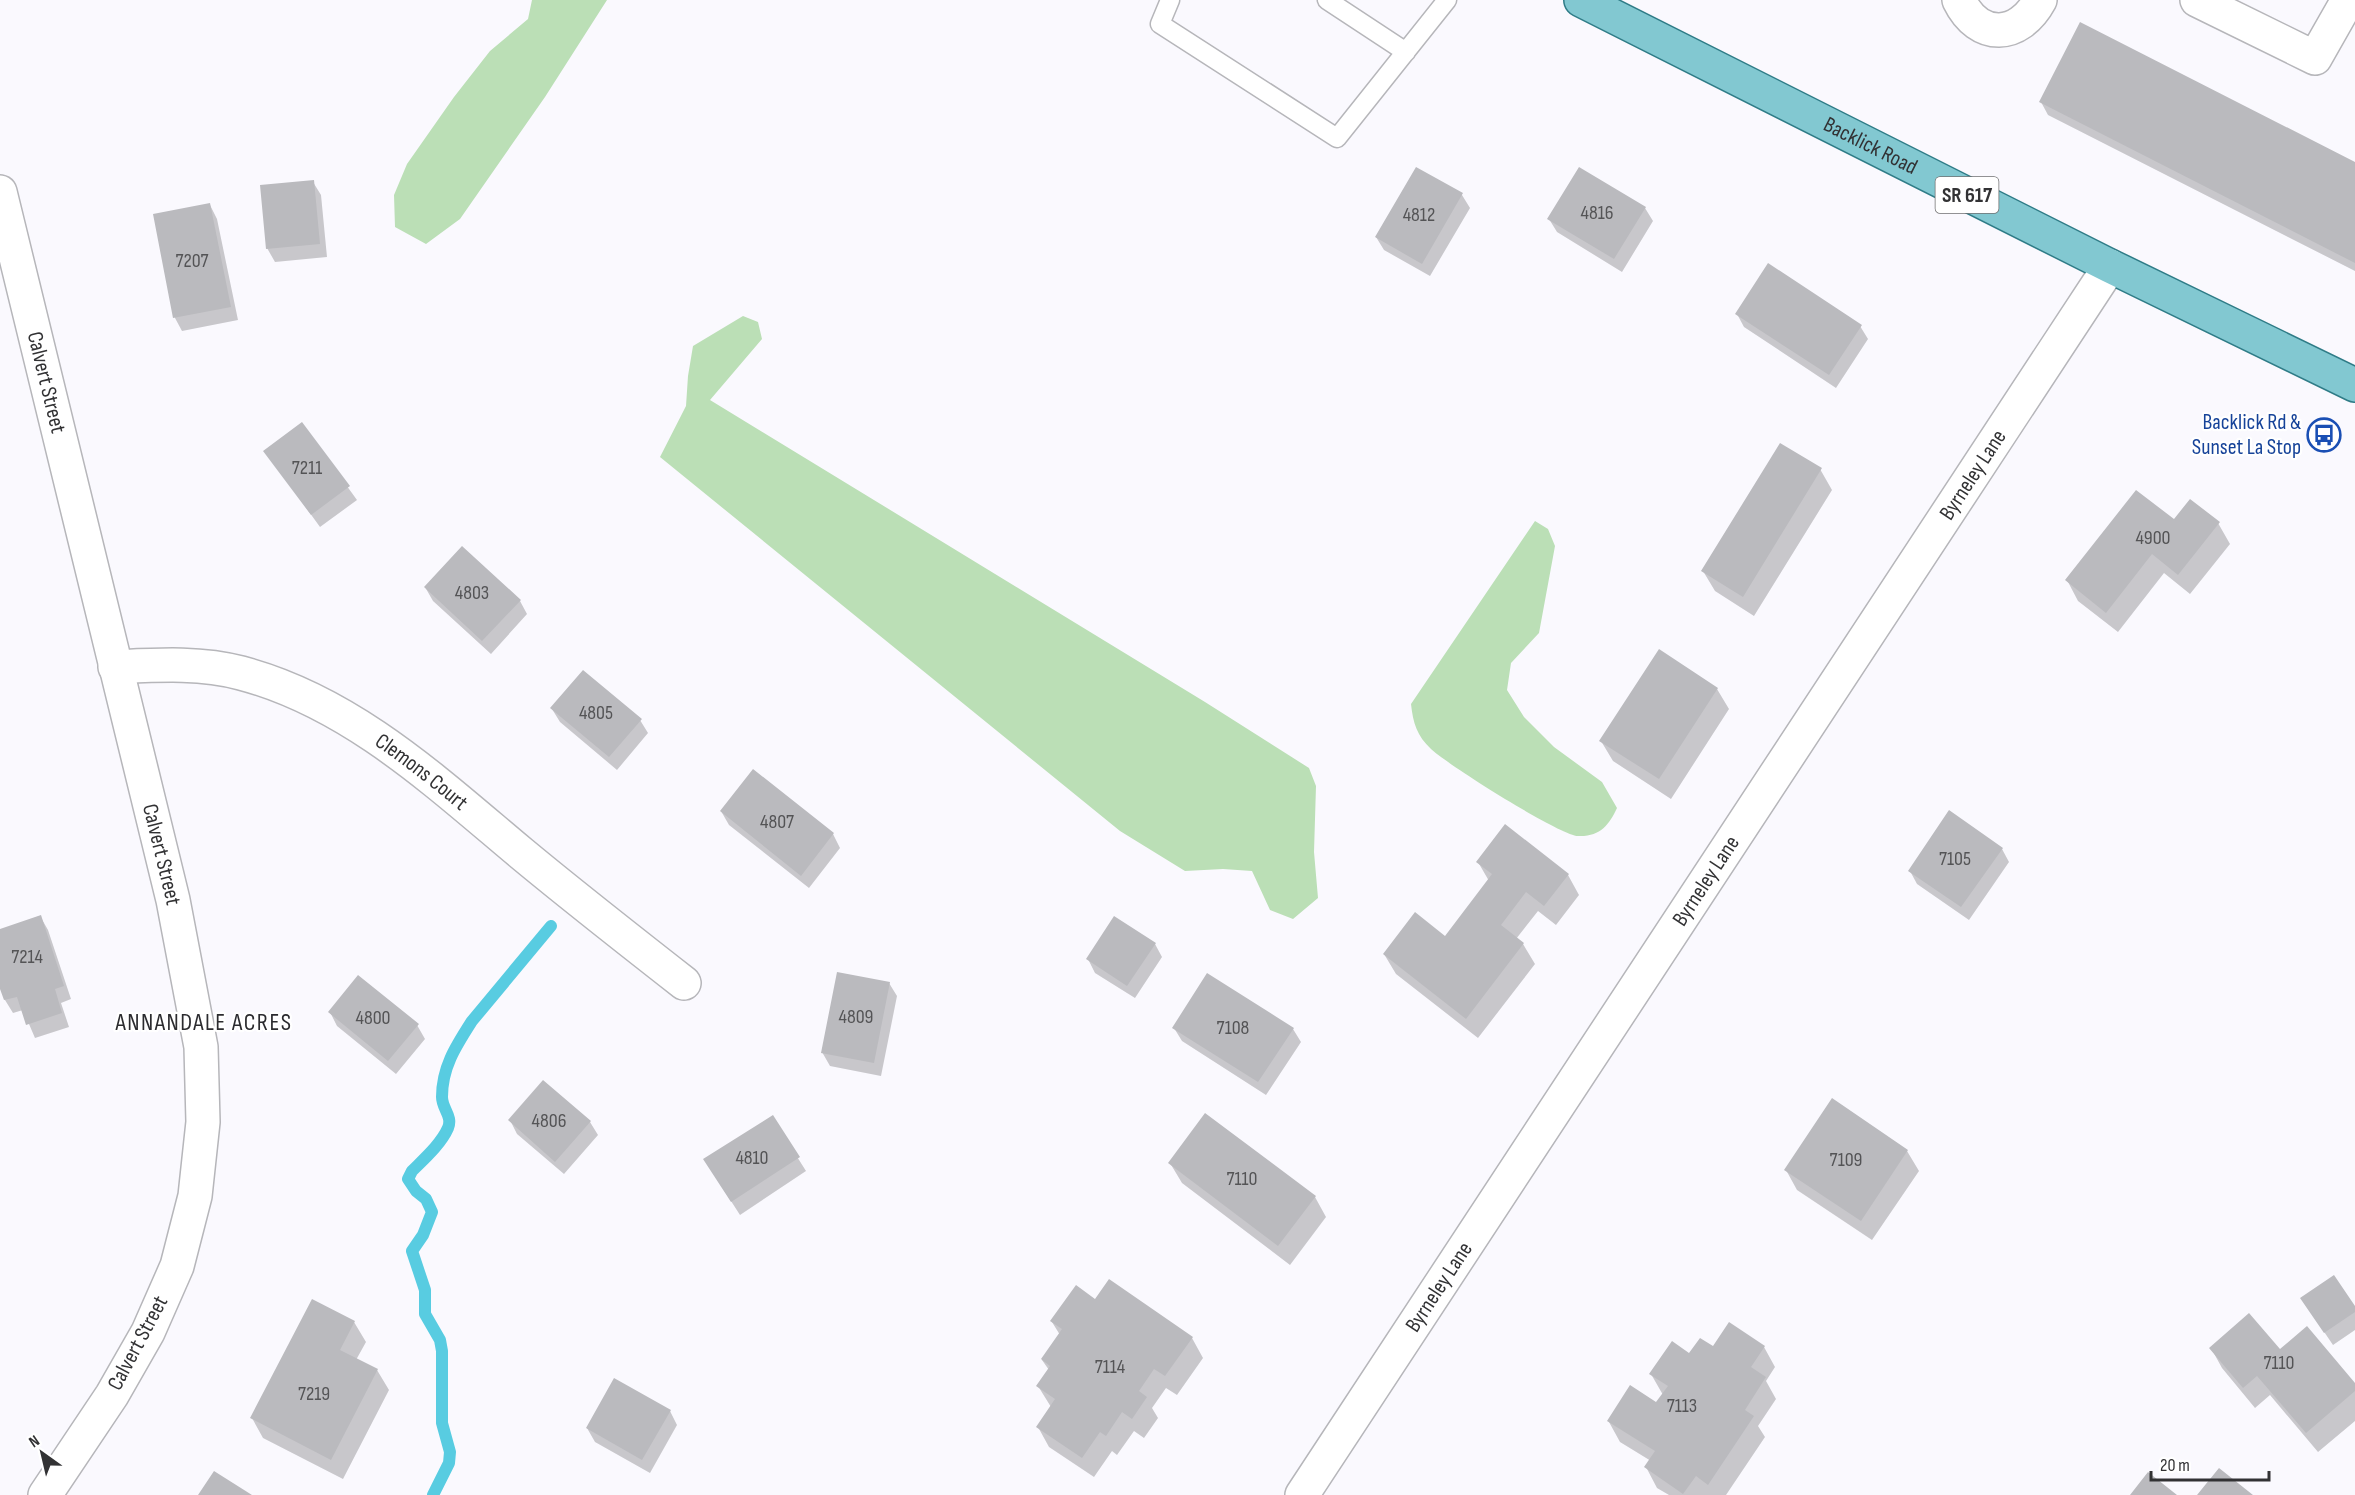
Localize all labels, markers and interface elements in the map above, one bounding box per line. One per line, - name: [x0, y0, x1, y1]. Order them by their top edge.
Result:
- street label: Backlick Road: [1819, 111, 1922, 180]
- road number: SR 617: [1936, 177, 1998, 213]
- house number: 4816: [1581, 201, 1613, 225]
- house number: 4812: [1403, 203, 1435, 227]
- house number: 7207: [175, 249, 209, 273]
- street label: Calvert Street: [21, 329, 72, 436]
- place label: Backlick Rd & Sunset La Stop: [2192, 409, 2301, 461]
- bus stop icon: Backlick Rd & Sunset La Stop: [2306, 417, 2342, 453]
- street label: Byrneley Lane: [1933, 425, 2012, 525]
- house number: 7211: [292, 456, 322, 480]
- house number: 4900: [2135, 526, 2171, 550]
- house number: 4803: [455, 581, 489, 605]
- house number: 4805: [579, 701, 613, 725]
- street label: Clemons Court: [370, 727, 474, 816]
- street label: Calvert Street: [137, 801, 187, 908]
- house number: 4807: [760, 810, 794, 834]
- street label: Byrneley Lane: [1666, 831, 1745, 931]
- house number: 7105: [1939, 847, 1971, 871]
- house number: 7214: [11, 945, 43, 969]
- house number: 4809: [839, 1005, 873, 1029]
- house number: 4800: [355, 1006, 391, 1030]
- district label: ANNANDALE ACRES: [114, 1008, 293, 1037]
- house number: 7108: [1217, 1016, 1249, 1040]
- house number: 4806: [532, 1109, 566, 1133]
- house number: 4810: [735, 1146, 769, 1170]
- house number: 7109: [1830, 1148, 1862, 1172]
- house number: 7110: [1227, 1167, 1258, 1191]
- street label: Byrneley Lane: [1399, 1237, 1478, 1337]
- street label: Calvert Street: [102, 1291, 174, 1395]
- house number: 7110: [2264, 1351, 2295, 1375]
- house number: 7114: [1095, 1355, 1125, 1379]
- house number: 7219: [298, 1382, 330, 1406]
- house number: 7113: [1667, 1394, 1697, 1418]
- north arrow: [12, 1423, 72, 1483]
- text: N: [26, 1432, 43, 1452]
- scale bar: [2151, 1444, 2270, 1482]
- text: 20 m: [2160, 1455, 2190, 1476]

